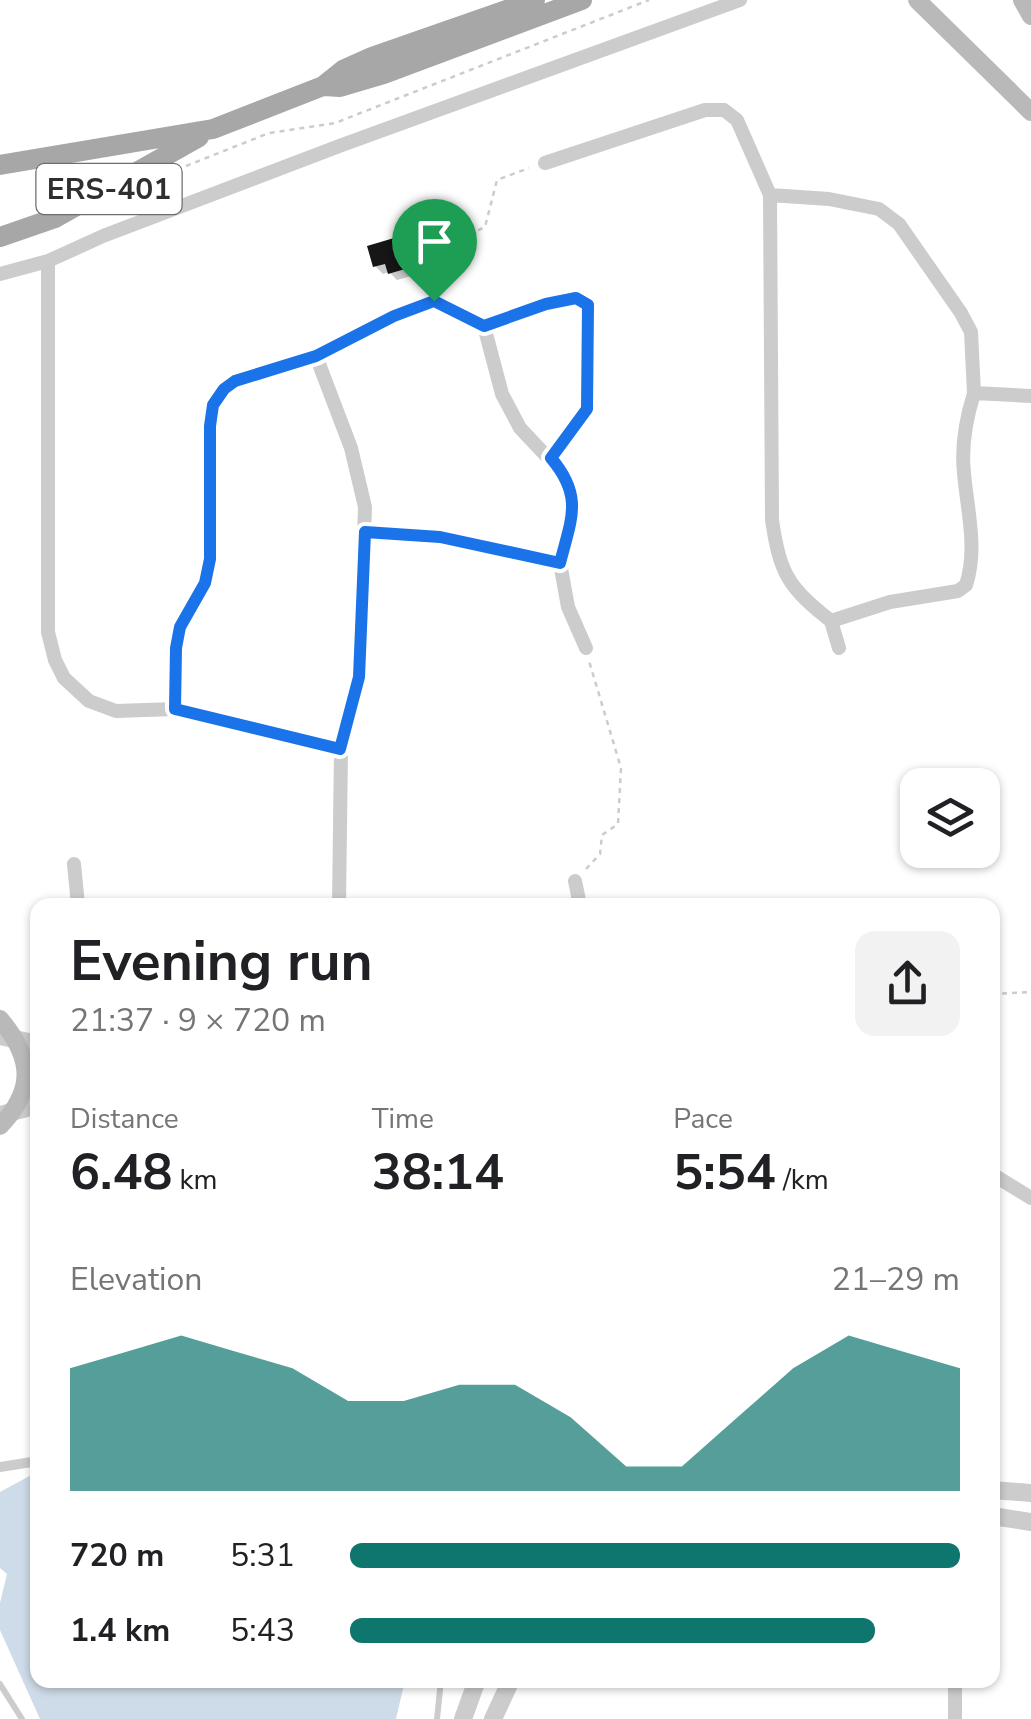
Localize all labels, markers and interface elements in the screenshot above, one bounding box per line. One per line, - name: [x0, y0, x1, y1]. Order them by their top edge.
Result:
- road number: ERS-401: [36, 164, 182, 214]
- pin: [392, 199, 477, 302]
- icon: arrive: [407, 214, 462, 269]
- map controls: [900, 768, 1000, 868]
- button: layers: [900, 768, 1000, 868]
- text: Evening run: [70, 924, 373, 999]
- button: share: [855, 931, 960, 1036]
- text: 21:37 · 9 × 720 m: [70, 999, 326, 1042]
- text: Distance: [70, 1100, 179, 1138]
- text: Time: [372, 1100, 434, 1138]
- text: Pace: [673, 1100, 733, 1138]
- text: 6.48: [70, 1138, 172, 1207]
- text: 38:14: [372, 1138, 504, 1207]
- text: 5:54: [673, 1138, 776, 1207]
- text: km: [172, 1161, 218, 1199]
- text: /km: [776, 1161, 829, 1199]
- text: Elevation: [70, 1258, 203, 1301]
- text: 21–29 m: [832, 1258, 960, 1301]
- text: 720 m: [70, 1534, 164, 1577]
- text: 5:31: [230, 1534, 295, 1577]
- text: 1.4 km: [70, 1609, 170, 1652]
- text: 5:43: [230, 1609, 295, 1652]

